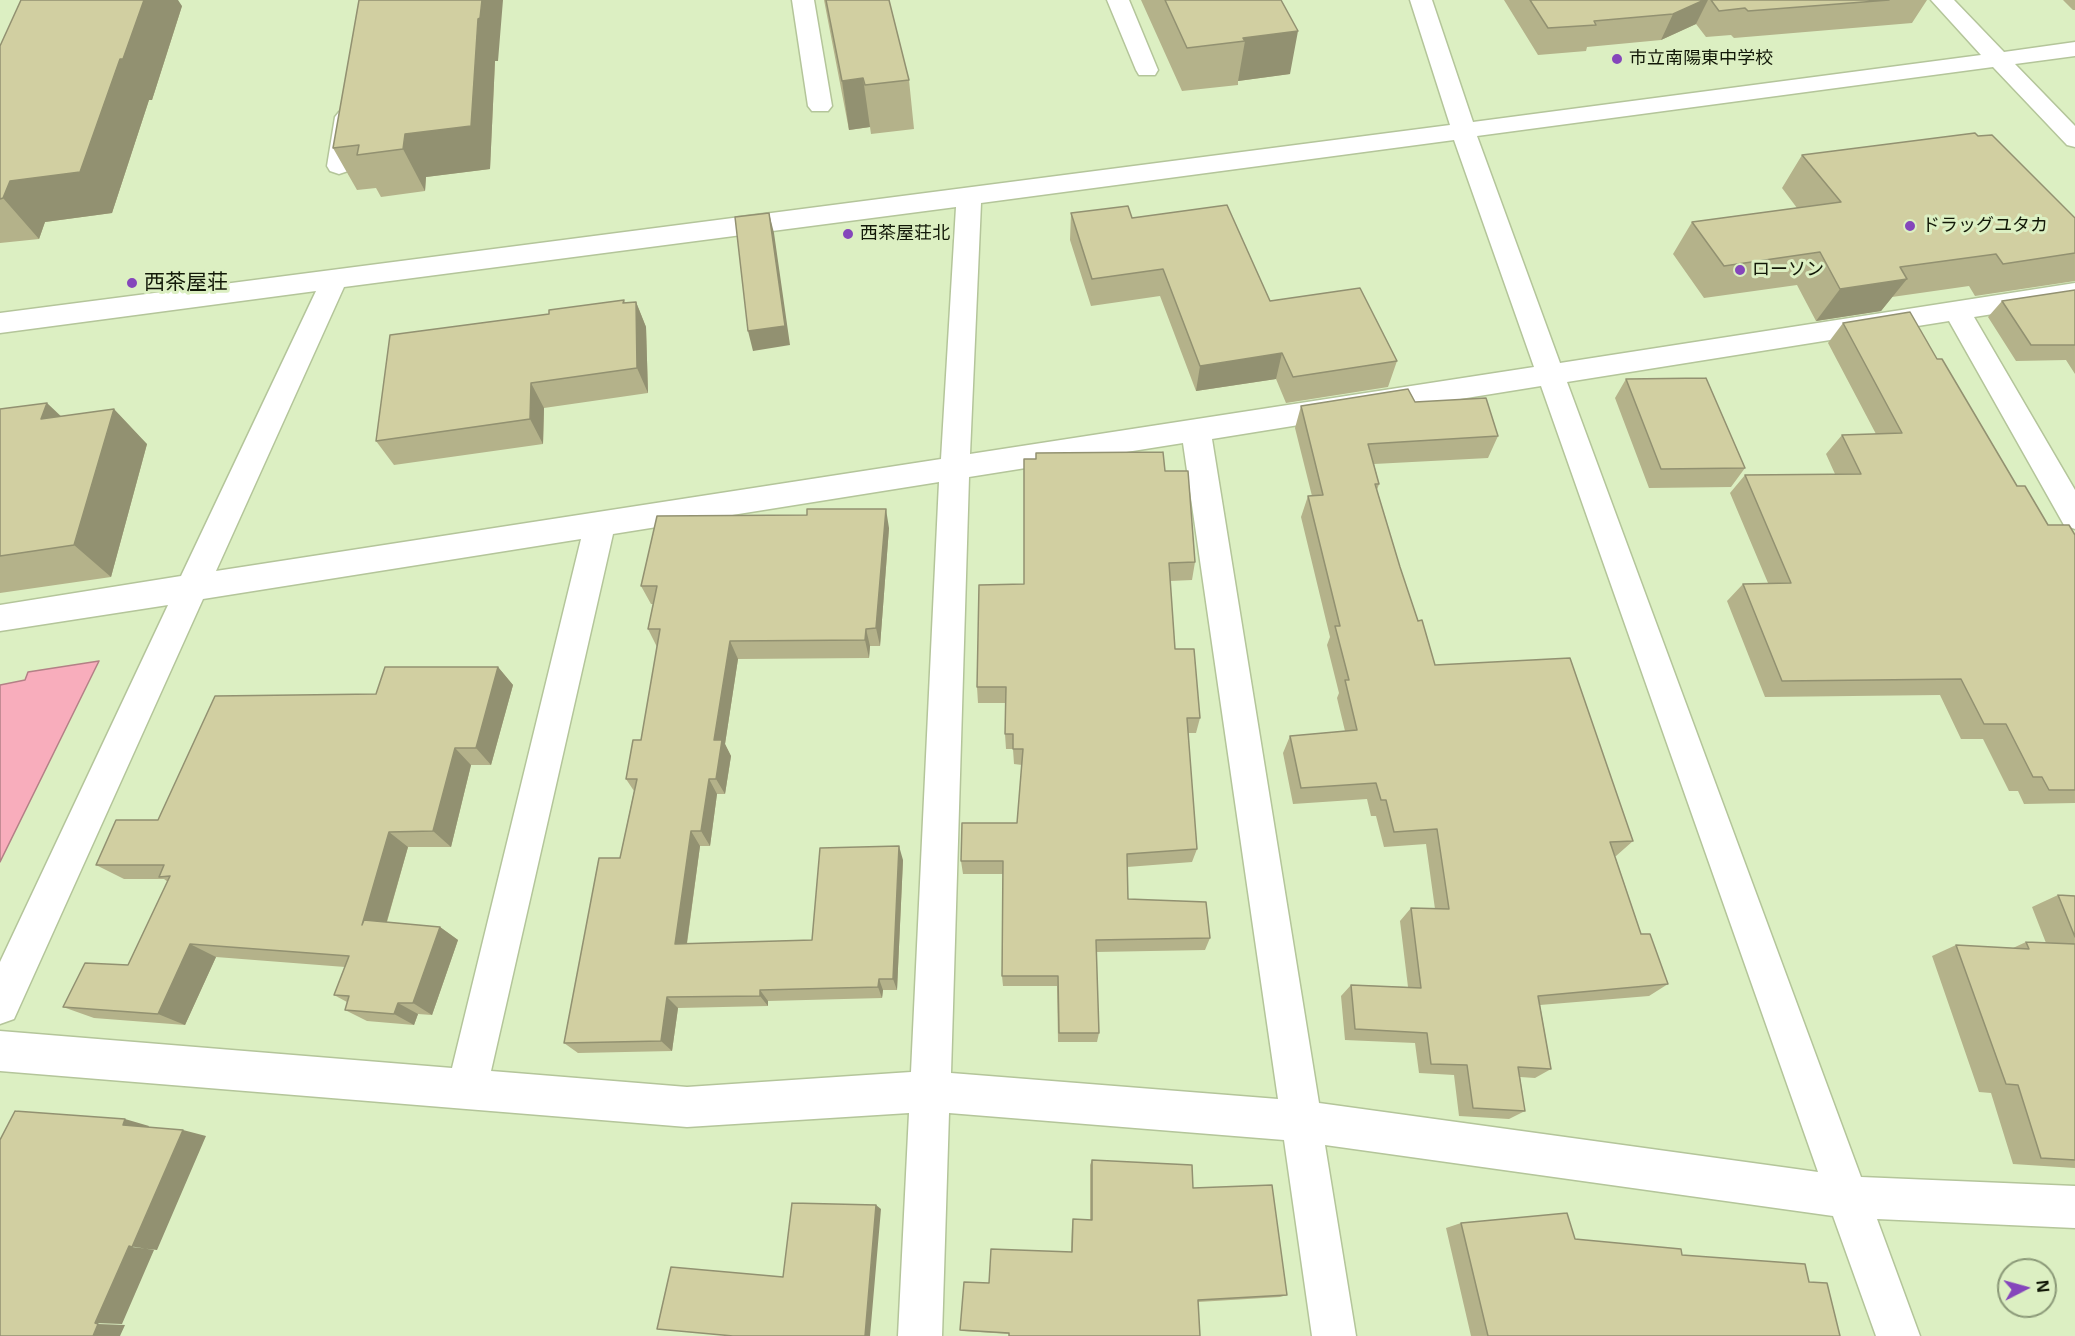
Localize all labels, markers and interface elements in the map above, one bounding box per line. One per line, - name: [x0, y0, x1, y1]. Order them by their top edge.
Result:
- place label: 市立南陽東中学校: [1629, 48, 1773, 70]
- marker: 市立南陽東中学校: [1610, 52, 1624, 66]
- place label: ドラッグユタカ: [1922, 215, 2048, 237]
- marker: ドラッグユタカ: [1903, 219, 1917, 233]
- place label: 西茶屋荘北: [860, 223, 950, 245]
- marker: 西茶屋荘北: [841, 227, 855, 241]
- place label: ローソン: [1752, 259, 1824, 281]
- marker: ローソン: [1733, 263, 1747, 277]
- place label: 西茶屋荘: [144, 270, 228, 296]
- marker: 西茶屋荘: [125, 276, 139, 290]
- north arrow: [1997, 1258, 2057, 1318]
- text: N: [2031, 1279, 2055, 1294]

